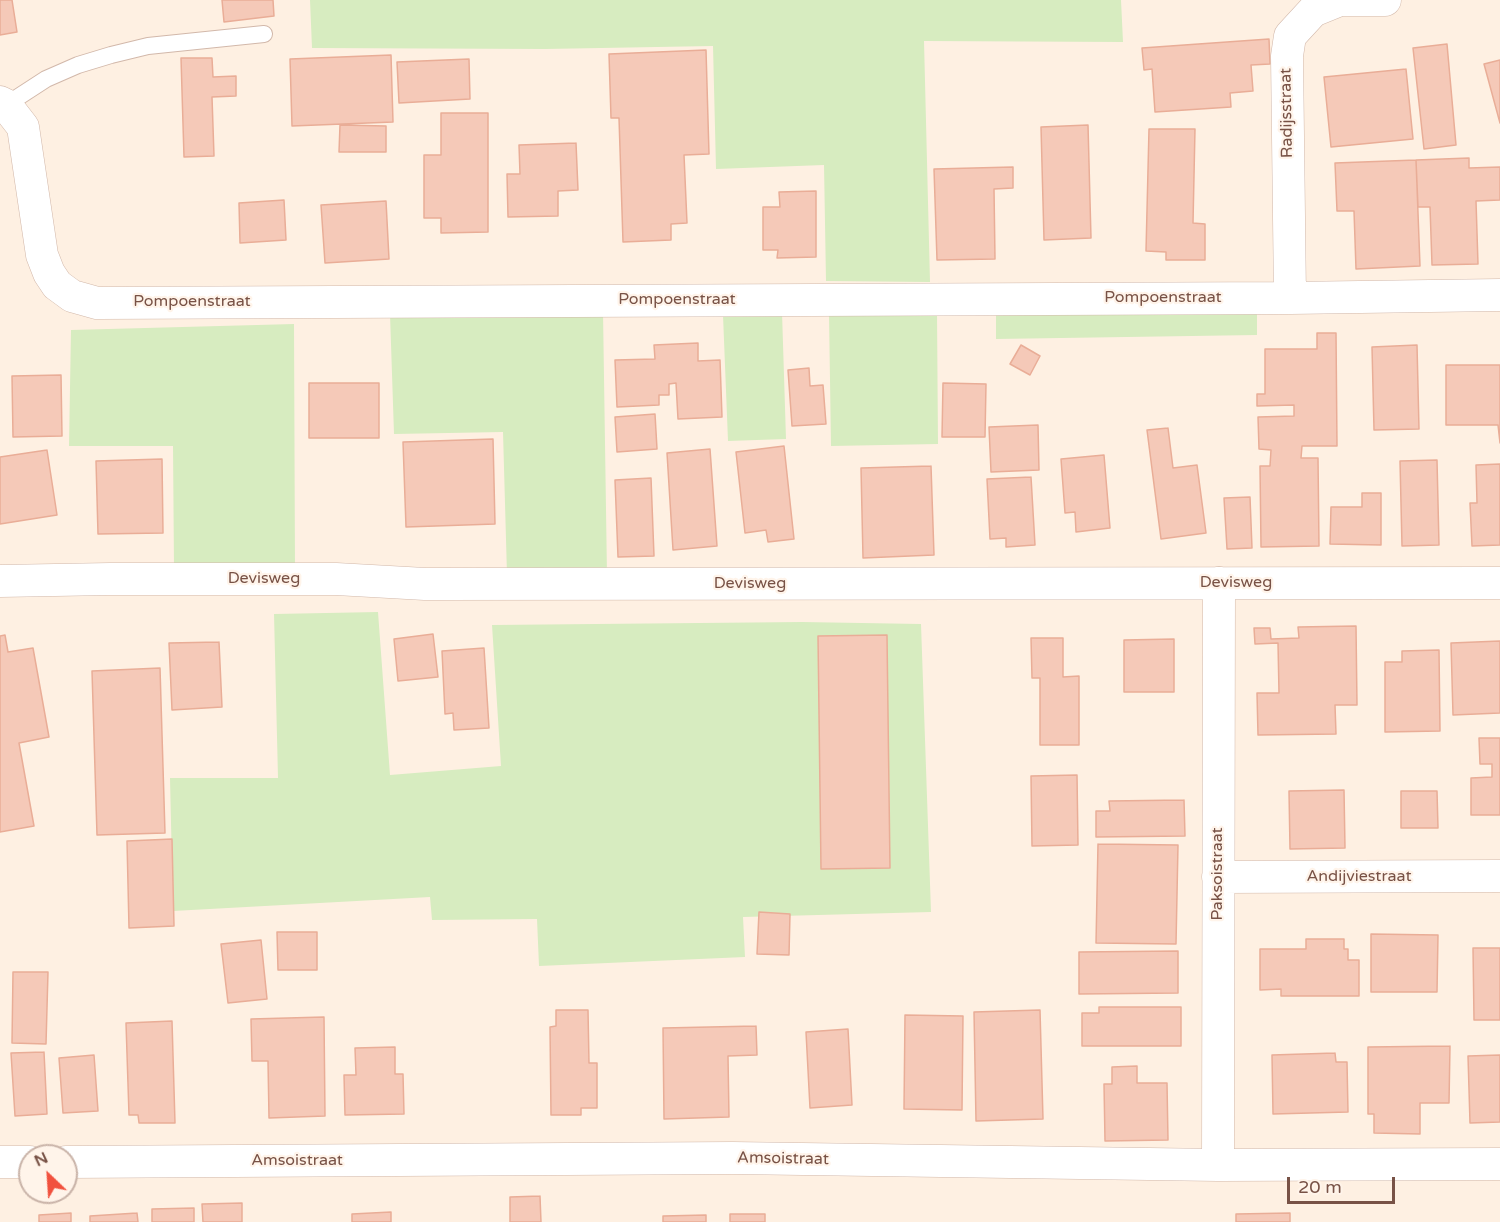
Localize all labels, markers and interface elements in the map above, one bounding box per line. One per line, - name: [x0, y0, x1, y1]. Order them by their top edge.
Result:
- street label: Radijsstraat: [1277, 68, 1297, 158]
- street label: Pompoenstraat: [1104, 288, 1222, 308]
- street label: Pompoenstraat: [618, 290, 736, 310]
- street label: Pompoenstraat: [133, 292, 251, 312]
- street label: Devisweg: [228, 569, 300, 589]
- street label: Devisweg: [1200, 573, 1272, 593]
- street label: Devisweg: [714, 574, 786, 594]
- street label: Paksoistraat: [1208, 827, 1228, 921]
- street label: Andijviestraat: [1306, 867, 1412, 887]
- north arrow: [18, 1144, 78, 1204]
- text: N: [31, 1148, 51, 1171]
- street label: Amsoistraat: [737, 1149, 829, 1169]
- street label: Amsoistraat: [251, 1151, 343, 1171]
- scale bar: [1290, 1165, 1398, 1203]
- text: 20 m: [1298, 1176, 1342, 1198]

